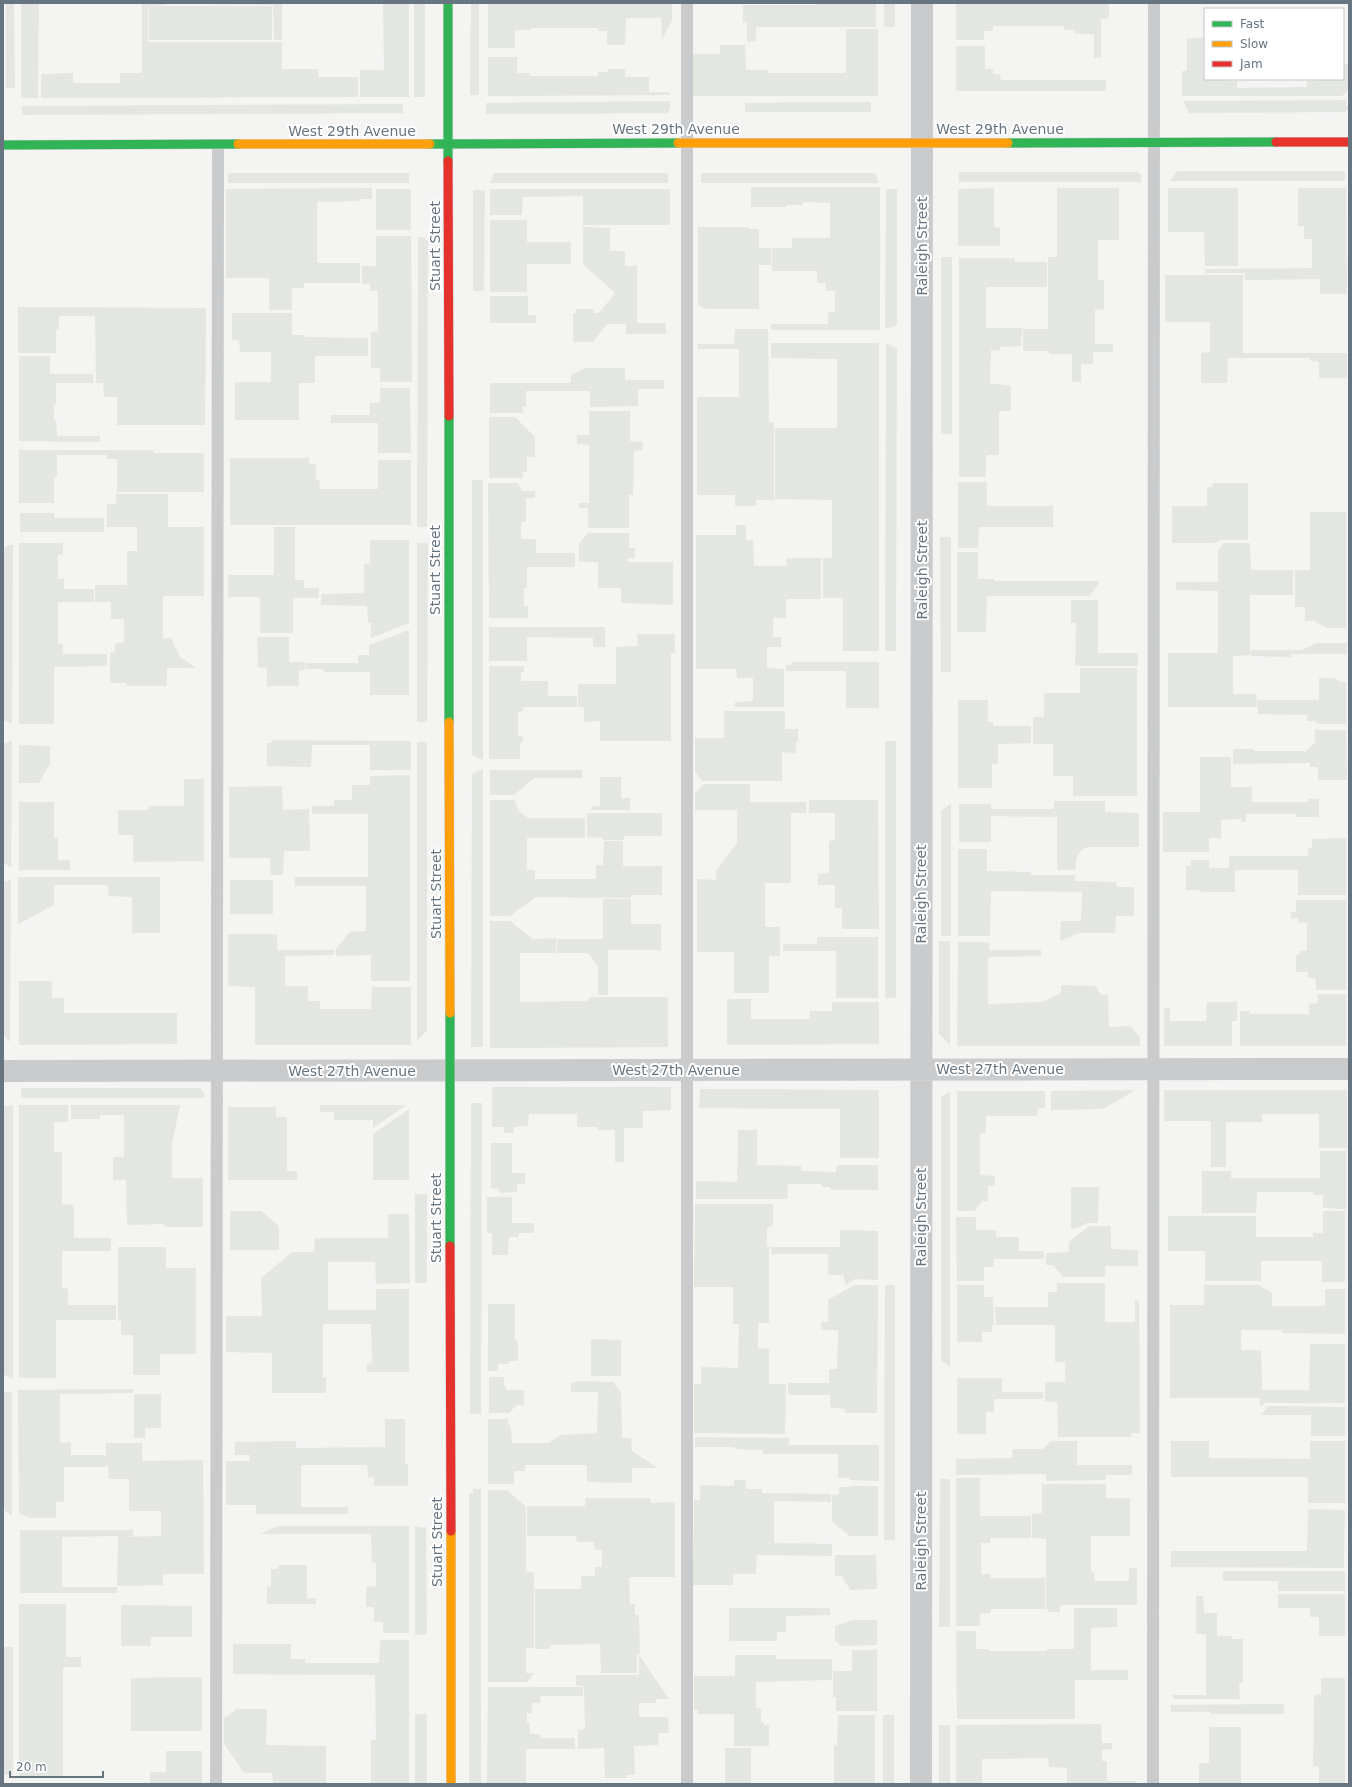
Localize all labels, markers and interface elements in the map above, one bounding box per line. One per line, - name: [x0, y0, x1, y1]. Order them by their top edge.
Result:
- legend: [1204, 8, 1344, 80]
- text: Fast: [1240, 17, 1264, 31]
- text: Slow: [1240, 37, 1268, 51]
- text: Jam: [1239, 57, 1263, 71]
- street label: West 29th Avenue: [612, 121, 740, 137]
- street label: West 29th Avenue: [936, 121, 1064, 137]
- street label: West 29th Avenue: [288, 123, 416, 139]
- street label: Raleigh Street: [914, 196, 930, 296]
- street label: Stuart Street: [427, 200, 443, 291]
- street label: Raleigh Street: [914, 520, 930, 620]
- street label: Stuart Street: [427, 524, 443, 615]
- street label: Raleigh Street: [913, 844, 929, 944]
- street label: Stuart Street: [428, 848, 444, 939]
- street label: West 27th Avenue: [936, 1061, 1064, 1077]
- street label: West 27th Avenue: [612, 1062, 740, 1078]
- street label: West 27th Avenue: [288, 1063, 416, 1079]
- street label: Raleigh Street: [913, 1167, 929, 1267]
- street label: Stuart Street: [428, 1172, 444, 1263]
- street label: Raleigh Street: [913, 1491, 929, 1591]
- street label: Stuart Street: [429, 1496, 445, 1587]
- scale bar: [10, 1753, 103, 1779]
- text: 20 m: [16, 1760, 47, 1774]

